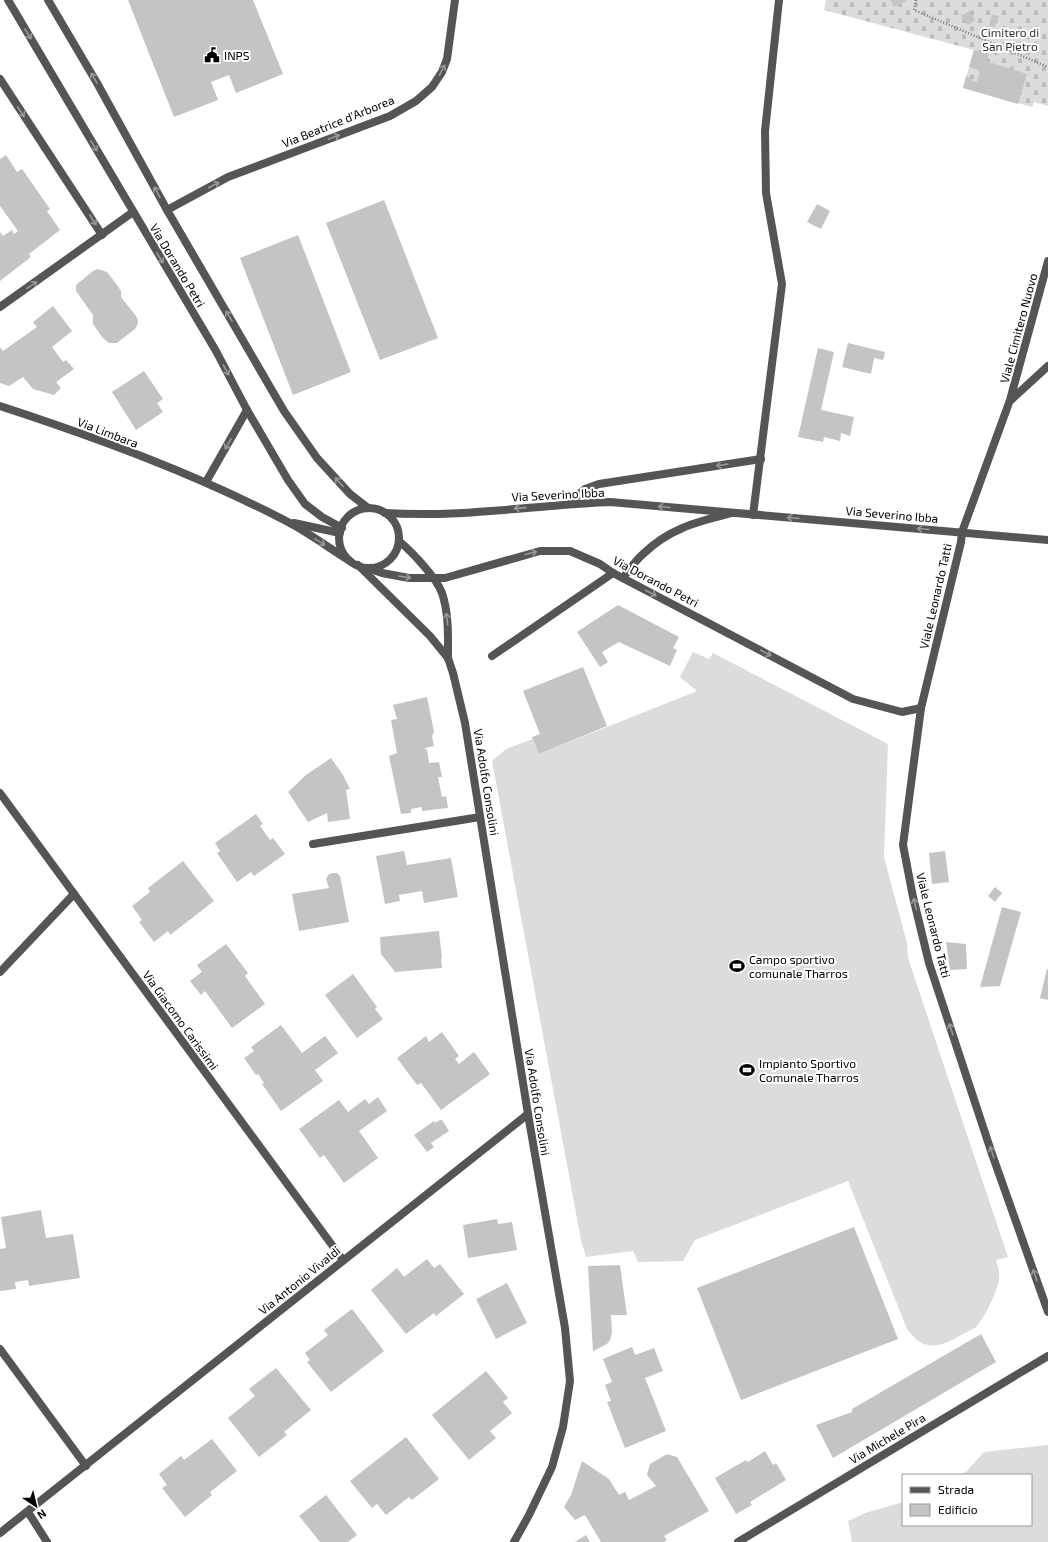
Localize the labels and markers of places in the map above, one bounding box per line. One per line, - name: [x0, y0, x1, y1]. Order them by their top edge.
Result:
- public building icon: INPS: [203, 46, 221, 64]
- place label: INPS: [224, 48, 250, 62]
- place label: Campo sportivo comunale Tharros: [749, 952, 848, 980]
- sports icon: Campo sportivo comunale Tharros: [728, 957, 746, 975]
- place label: Impianto Sportivo Comunale Tharros: [759, 1056, 859, 1084]
- sports icon: Impianto Sportivo Comunale Tharros: [738, 1061, 756, 1079]

